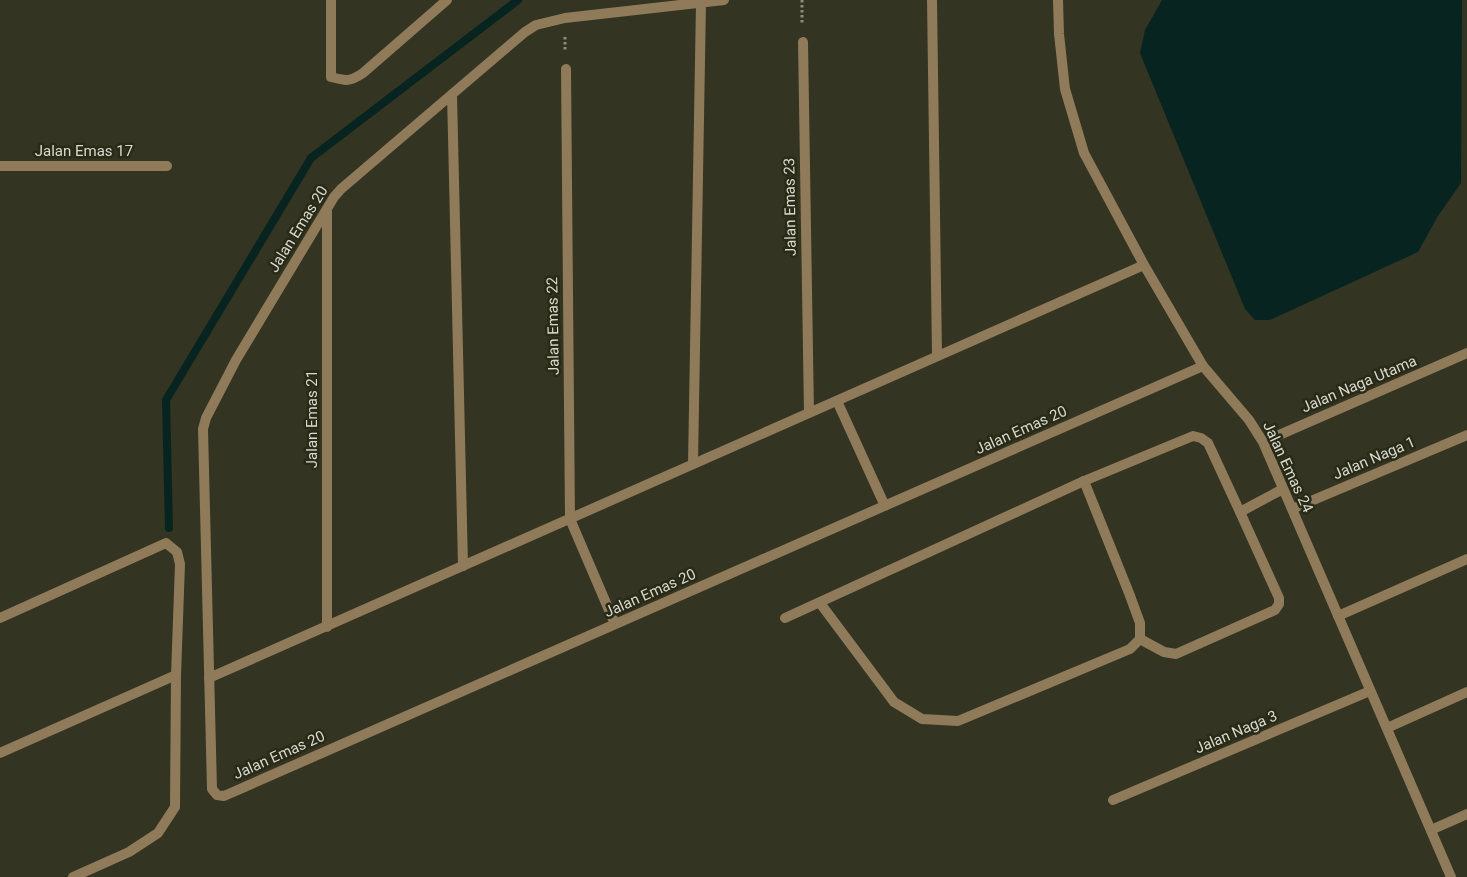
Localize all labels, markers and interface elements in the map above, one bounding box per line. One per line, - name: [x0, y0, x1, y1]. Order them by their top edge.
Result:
- street label: Jalan Emas 17: [35, 142, 133, 160]
- street label: Jalan Emas 23: [780, 158, 800, 256]
- street label: Jalan Emas 20: [264, 182, 332, 276]
- street label: Jalan Emas 22: [543, 277, 563, 375]
- street label: Jalan Naga Utama: [1299, 352, 1419, 416]
- street label: Jalan Emas 21: [303, 370, 321, 468]
- street label: Jalan Emas 20: [972, 402, 1070, 458]
- street label: Jalan Emas 24: [1259, 419, 1317, 516]
- street label: Jalan Naga 1: [1330, 433, 1418, 483]
- street label: Jalan Emas 20: [601, 565, 699, 621]
- street label: Jalan Naga 3: [1192, 707, 1280, 757]
- street label: Jalan Emas 20: [230, 727, 328, 783]

